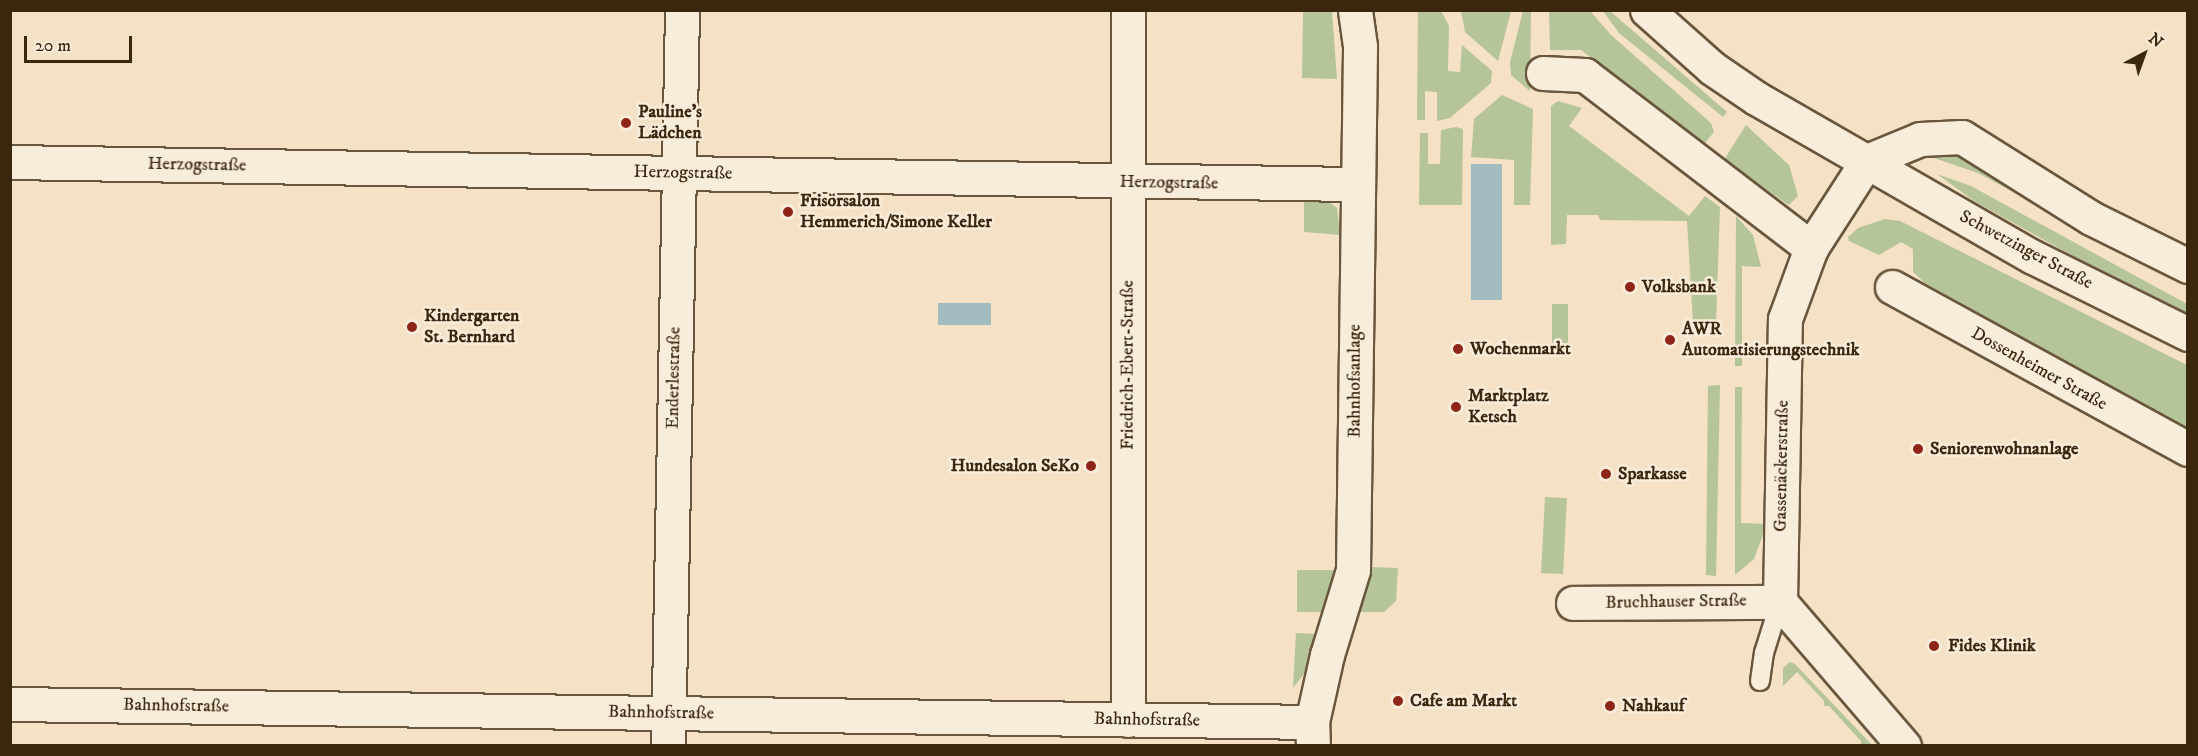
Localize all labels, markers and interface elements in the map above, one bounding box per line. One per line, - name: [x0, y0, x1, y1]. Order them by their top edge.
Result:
- scale bar: [27, 24, 135, 62]
- north arrow: [2114, 24, 2174, 84]
- text: N: [2144, 29, 2167, 52]
- text: 20 m: [35, 35, 71, 57]
- place label: Pauline’s Lädchen: [638, 102, 702, 144]
- marker: Pauline’s Lädchen: [619, 116, 633, 130]
- street label: Herzogstraße: [147, 153, 247, 177]
- street label: Herzogstraße: [633, 161, 733, 185]
- street label: Herzogstraße: [1119, 171, 1219, 195]
- place label: Frisörsalon Hemmerich/Simone Keller: [800, 191, 992, 234]
- marker: Frisörsalon Hemmerich/Simone Keller: [781, 205, 795, 219]
- street label: Schwetzinger Straße: [1956, 206, 2096, 294]
- place label: Volksbank: [1642, 276, 1716, 298]
- street label: Friedrich-Ebert-Straße: [1117, 280, 1139, 450]
- marker: Volksbank: [1623, 280, 1637, 294]
- place label: Kindergarten St. Bernhard: [424, 306, 520, 348]
- place label: AWR Automatisierungstechnik: [1682, 319, 1859, 362]
- marker: Kindergarten St. Bernhard: [405, 320, 419, 334]
- street label: Dossenheimer Straße: [1967, 323, 2111, 415]
- street label: Bahnhofsanlage: [1344, 324, 1366, 438]
- street label: Enderlestraße: [662, 327, 686, 429]
- marker: AWR Automatisierungstechnik: [1663, 333, 1677, 347]
- place label: Wochenmarkt: [1470, 338, 1571, 360]
- marker: Wochenmarkt: [1451, 342, 1465, 356]
- place label: Marktplatz Ketsch: [1468, 386, 1549, 428]
- marker: Marktplatz Ketsch: [1449, 400, 1463, 414]
- street label: Gassenäckerstraße: [1770, 400, 1794, 532]
- place label: Seniorenwohnanlage: [1930, 438, 2078, 460]
- marker: Seniorenwohnanlage: [1911, 442, 1925, 456]
- place label: Hundesalon SeKo: [951, 455, 1079, 477]
- marker: Hundesalon SeKo: [1084, 459, 1098, 473]
- place label: Sparkasse: [1618, 463, 1687, 485]
- marker: Sparkasse: [1599, 467, 1613, 481]
- street label: Bruchhauser Straße: [1605, 590, 1747, 614]
- place label: Fides Klinik: [1948, 635, 2036, 657]
- marker: Fides Klinik: [1925, 637, 1943, 655]
- place label: Cafe am Markt: [1410, 690, 1517, 712]
- street label: Bahnhofstraße: [123, 694, 229, 718]
- marker: Cafe am Markt: [1391, 694, 1405, 708]
- place label: Nahkauf: [1622, 695, 1684, 717]
- marker: Nahkauf: [1603, 699, 1617, 713]
- street label: Bahnhofstraße: [608, 701, 714, 725]
- street label: Bahnhofstraße: [1094, 708, 1200, 732]

